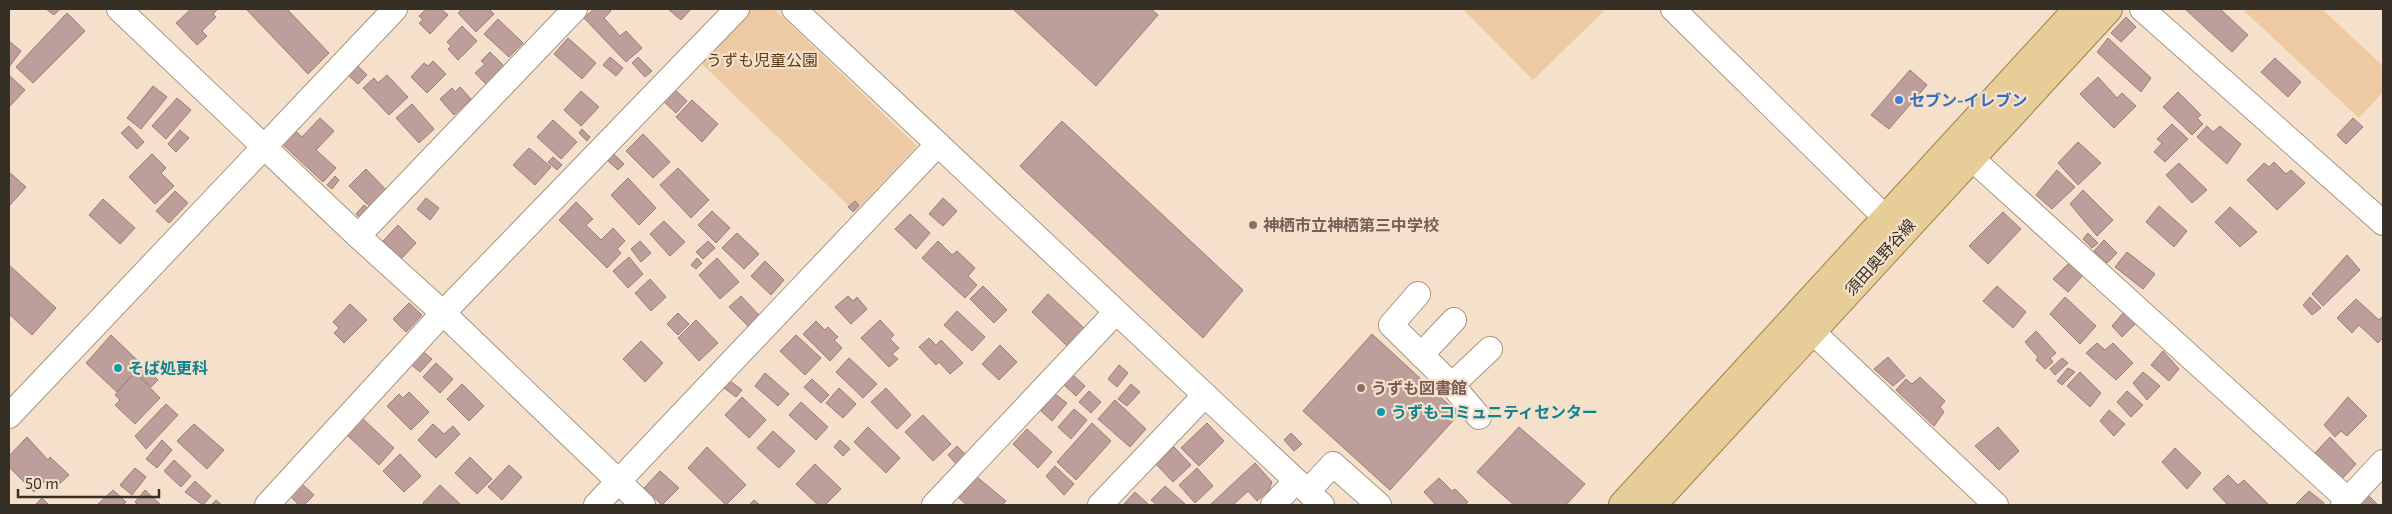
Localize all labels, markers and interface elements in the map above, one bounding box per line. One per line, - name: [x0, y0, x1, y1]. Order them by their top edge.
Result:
- park label: うずも児童公園: [706, 50, 818, 69]
- place label: セブン-イレブン: [1909, 90, 2028, 109]
- marker: セブン-イレブン: [1893, 94, 1905, 106]
- place label: 神栖市立神栖第三中学校: [1263, 215, 1439, 234]
- street label: 須田奥野谷線: [1840, 215, 1919, 299]
- marker: 神栖市立神栖第三中学校: [1247, 219, 1259, 231]
- place label: そば処更科: [128, 358, 208, 377]
- marker: そば処更科: [112, 362, 124, 374]
- place label: うずも図書館: [1371, 378, 1467, 397]
- marker: うずも図書館: [1355, 382, 1367, 394]
- place label: うずもコミュニティセンター: [1391, 402, 1598, 421]
- marker: うずもコミュニティセンター: [1375, 406, 1387, 418]
- scale bar: [18, 466, 159, 498]
- text: 50 m: [25, 474, 59, 492]

